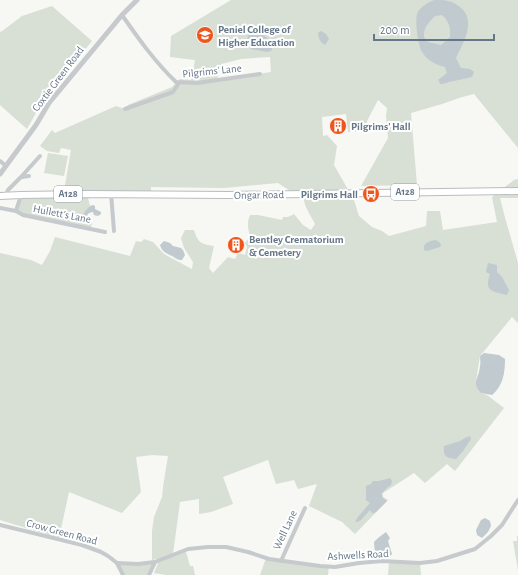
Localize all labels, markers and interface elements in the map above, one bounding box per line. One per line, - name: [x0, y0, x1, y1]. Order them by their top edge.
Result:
- scale bar: [374, 16, 494, 42]
- place label: Peniel College of Higher Education: [218, 24, 295, 48]
- text: 200 m: [380, 24, 410, 36]
- school or university icon: Peniel College of Higher Education: [195, 25, 215, 45]
- street label: Coxtie Green Road: [30, 44, 86, 113]
- street label: Pilgrims' Lane: [182, 62, 242, 80]
- building icon: Pilgrims' Hall: [328, 116, 348, 136]
- place label: Pilgrims' Hall: [351, 121, 411, 132]
- bus stop icon: Pilgrims Hall: [361, 184, 381, 204]
- road number: A128: [391, 184, 419, 200]
- road number: A128: [54, 186, 82, 202]
- street label: Ongar Road: [234, 189, 284, 201]
- place label: Pilgrims Hall: [301, 189, 358, 200]
- street label: Hullett's Lane: [32, 203, 92, 225]
- place label: Bentley Crematorium & Cemetery: [249, 234, 344, 258]
- building icon: Bentley Crematorium & Cemetery: [226, 235, 246, 255]
- street label: Well Lane: [271, 509, 299, 551]
- street label: Crow Green Road: [25, 517, 99, 547]
- street label: Ashwells Road: [327, 548, 389, 562]

